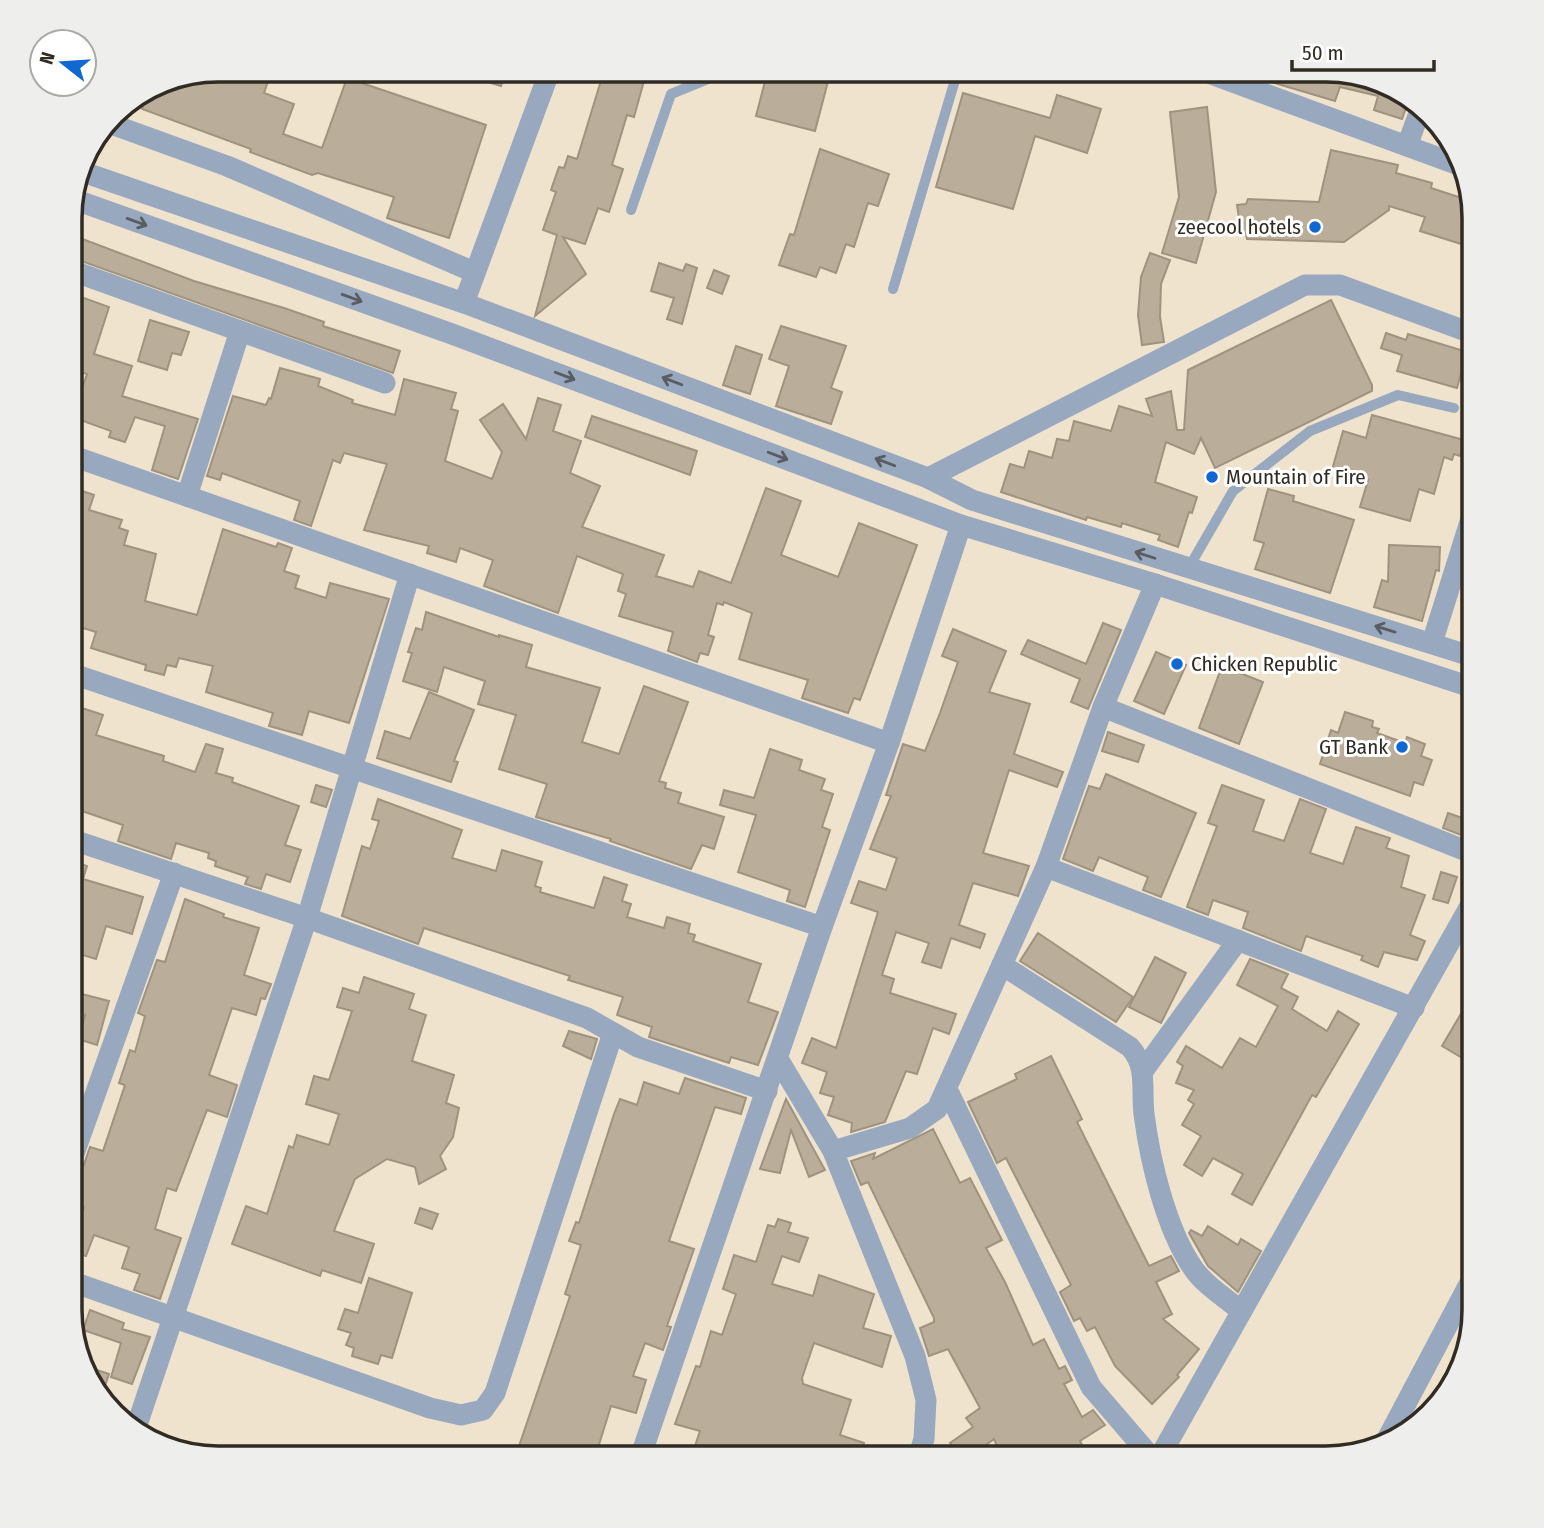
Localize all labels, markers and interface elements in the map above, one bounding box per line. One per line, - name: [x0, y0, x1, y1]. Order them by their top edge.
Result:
- north arrow: [28, 28, 98, 98]
- scale bar: [1292, 28, 1434, 72]
- text: 50 m: [1302, 40, 1344, 66]
- text: N: [35, 49, 60, 67]
- place label: zeecool hotels: [1177, 214, 1301, 240]
- one-way arrow: [126, 216, 148, 229]
- marker: zeecool hotels: [1307, 219, 1323, 235]
- one-way arrow: [340, 293, 362, 305]
- one-way arrow: [554, 371, 576, 384]
- one-way arrow: [662, 374, 683, 387]
- one-way arrow: [767, 451, 789, 463]
- one-way arrow: [874, 455, 896, 467]
- place label: Mountain of Fire: [1226, 464, 1366, 490]
- marker: Mountain of Fire: [1204, 469, 1220, 485]
- one-way arrow: [1134, 548, 1156, 561]
- one-way arrow: [1375, 622, 1397, 635]
- place label: Chicken Republic: [1191, 651, 1337, 677]
- marker: Chicken Republic: [1169, 656, 1185, 672]
- place label: GT Bank: [1319, 734, 1388, 760]
- marker: GT Bank: [1394, 739, 1410, 755]

